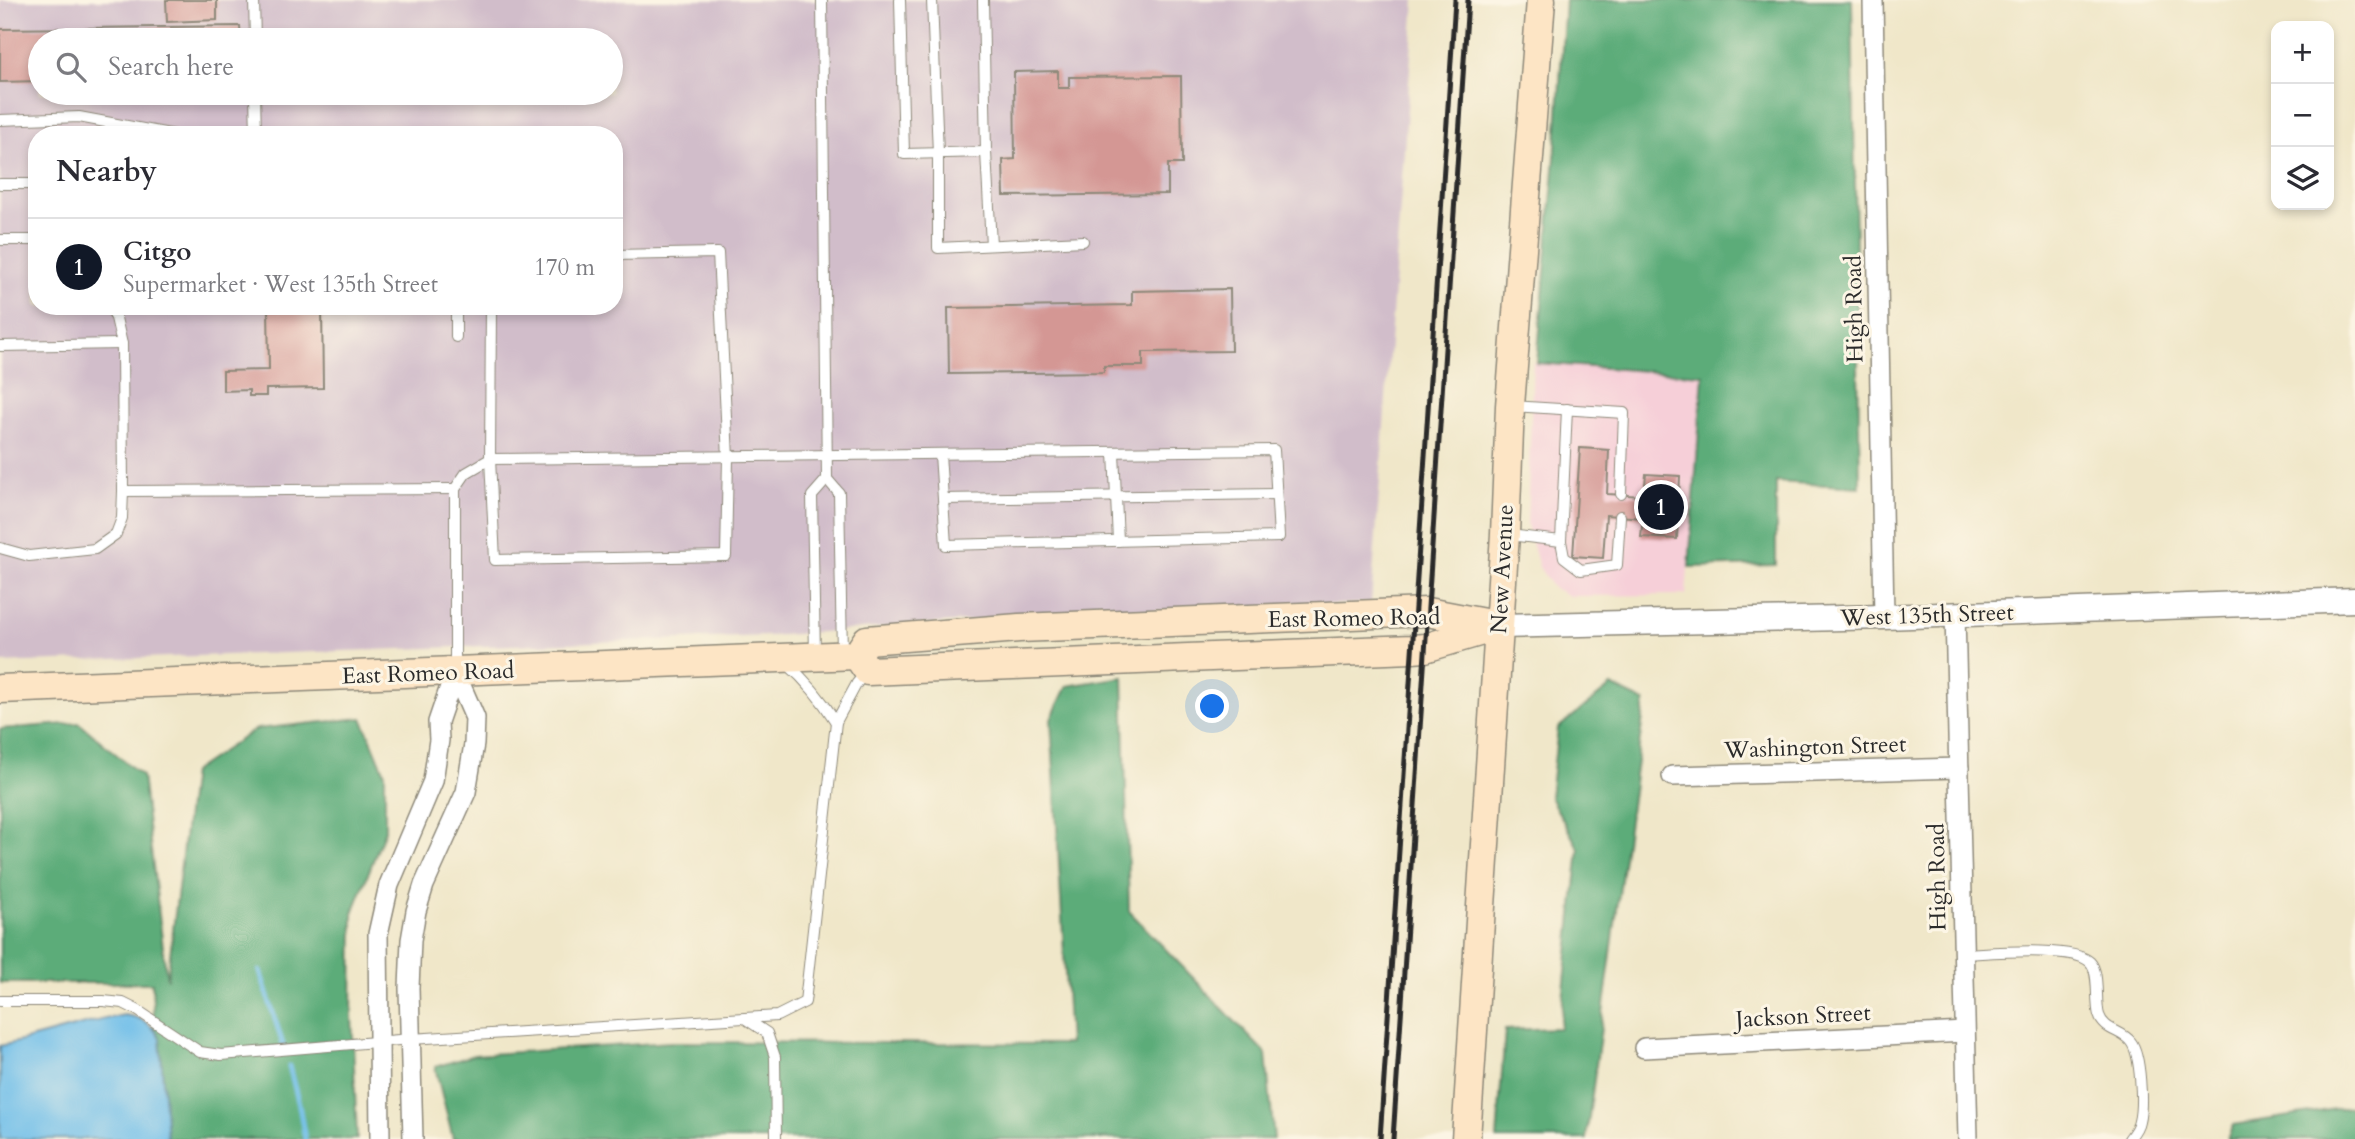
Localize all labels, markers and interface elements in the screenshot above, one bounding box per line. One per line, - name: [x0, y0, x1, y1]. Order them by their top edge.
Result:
- map controls: [2271, 21, 2334, 210]
- button: +: [2271, 21, 2334, 84]
- search box: [28, 28, 623, 105]
- icon: search: [52, 48, 90, 86]
- text: Search here: [108, 49, 234, 84]
- button: −: [2271, 84, 2334, 147]
- button: layers: [2271, 147, 2334, 210]
- text: Nearby: [56, 151, 157, 192]
- text: Citgo: [123, 234, 191, 269]
- text: 1: [73, 252, 85, 283]
- text: 170 m: [534, 252, 595, 283]
- street label: High Road: [1838, 254, 1870, 363]
- text: Supermarket · West 135th Street: [123, 269, 438, 300]
- pin: 1: [1638, 481, 1684, 533]
- street label: New Avenue: [1483, 504, 1521, 634]
- street label: West 135th Street: [1839, 596, 2014, 634]
- street label: East Romeo Road: [1267, 601, 1441, 635]
- street label: East Romeo Road: [341, 654, 516, 692]
- your location: [1195, 689, 1229, 723]
- street label: Washington Street: [1722, 728, 1907, 766]
- street label: High Road: [1921, 822, 1953, 931]
- street label: Jackson Street: [1732, 997, 1871, 1035]

